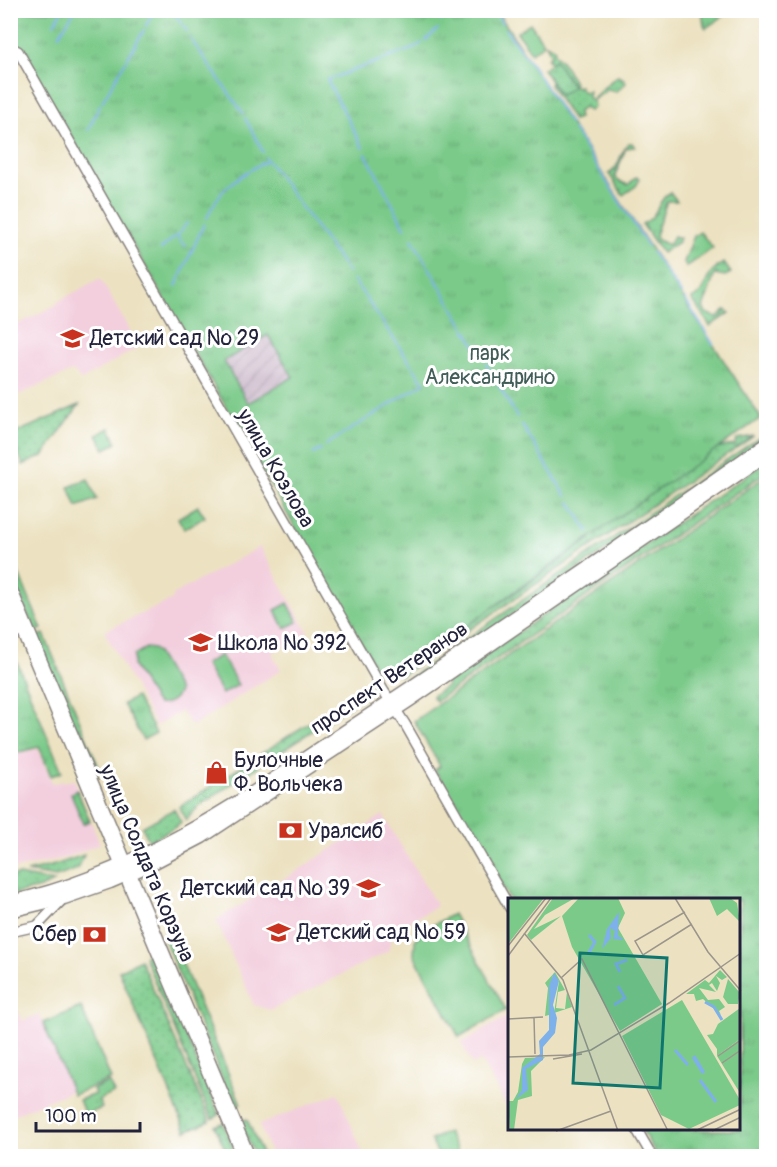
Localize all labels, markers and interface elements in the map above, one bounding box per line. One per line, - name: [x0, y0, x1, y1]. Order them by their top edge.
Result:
- school or university icon: Детский сад № 29: [59, 325, 85, 351]
- place label: Детский сад № 29: [89, 325, 259, 352]
- park label: парк Александрино: [425, 340, 555, 391]
- street label: улица Козлова: [230, 403, 320, 532]
- street label: проспект Ветеранов: [305, 616, 473, 741]
- school or university icon: Школа № 392: [187, 630, 213, 656]
- place label: Школа № 392: [218, 630, 347, 657]
- place label: Булочные Ф. Вольчека: [234, 747, 343, 798]
- street label: улица Солдата Корзуна: [92, 759, 200, 966]
- shop icon: Булочные Ф. Вольчека: [203, 759, 229, 785]
- bank icon: Уралсиб: [277, 818, 303, 844]
- place label: Уралсиб: [308, 818, 383, 845]
- place label: Детский сад № 39: [180, 875, 350, 902]
- school or university icon: Детский сад № 39: [355, 875, 381, 901]
- inset map: [508, 898, 741, 1131]
- school or university icon: Детский сад № 59: [266, 919, 292, 945]
- place label: Детский сад № 59: [296, 919, 466, 946]
- place label: Сбер: [32, 921, 77, 948]
- bank icon: Сбер: [82, 921, 108, 947]
- scale bar: [36, 1095, 140, 1133]
- text: 100 m: [45, 1105, 97, 1128]

